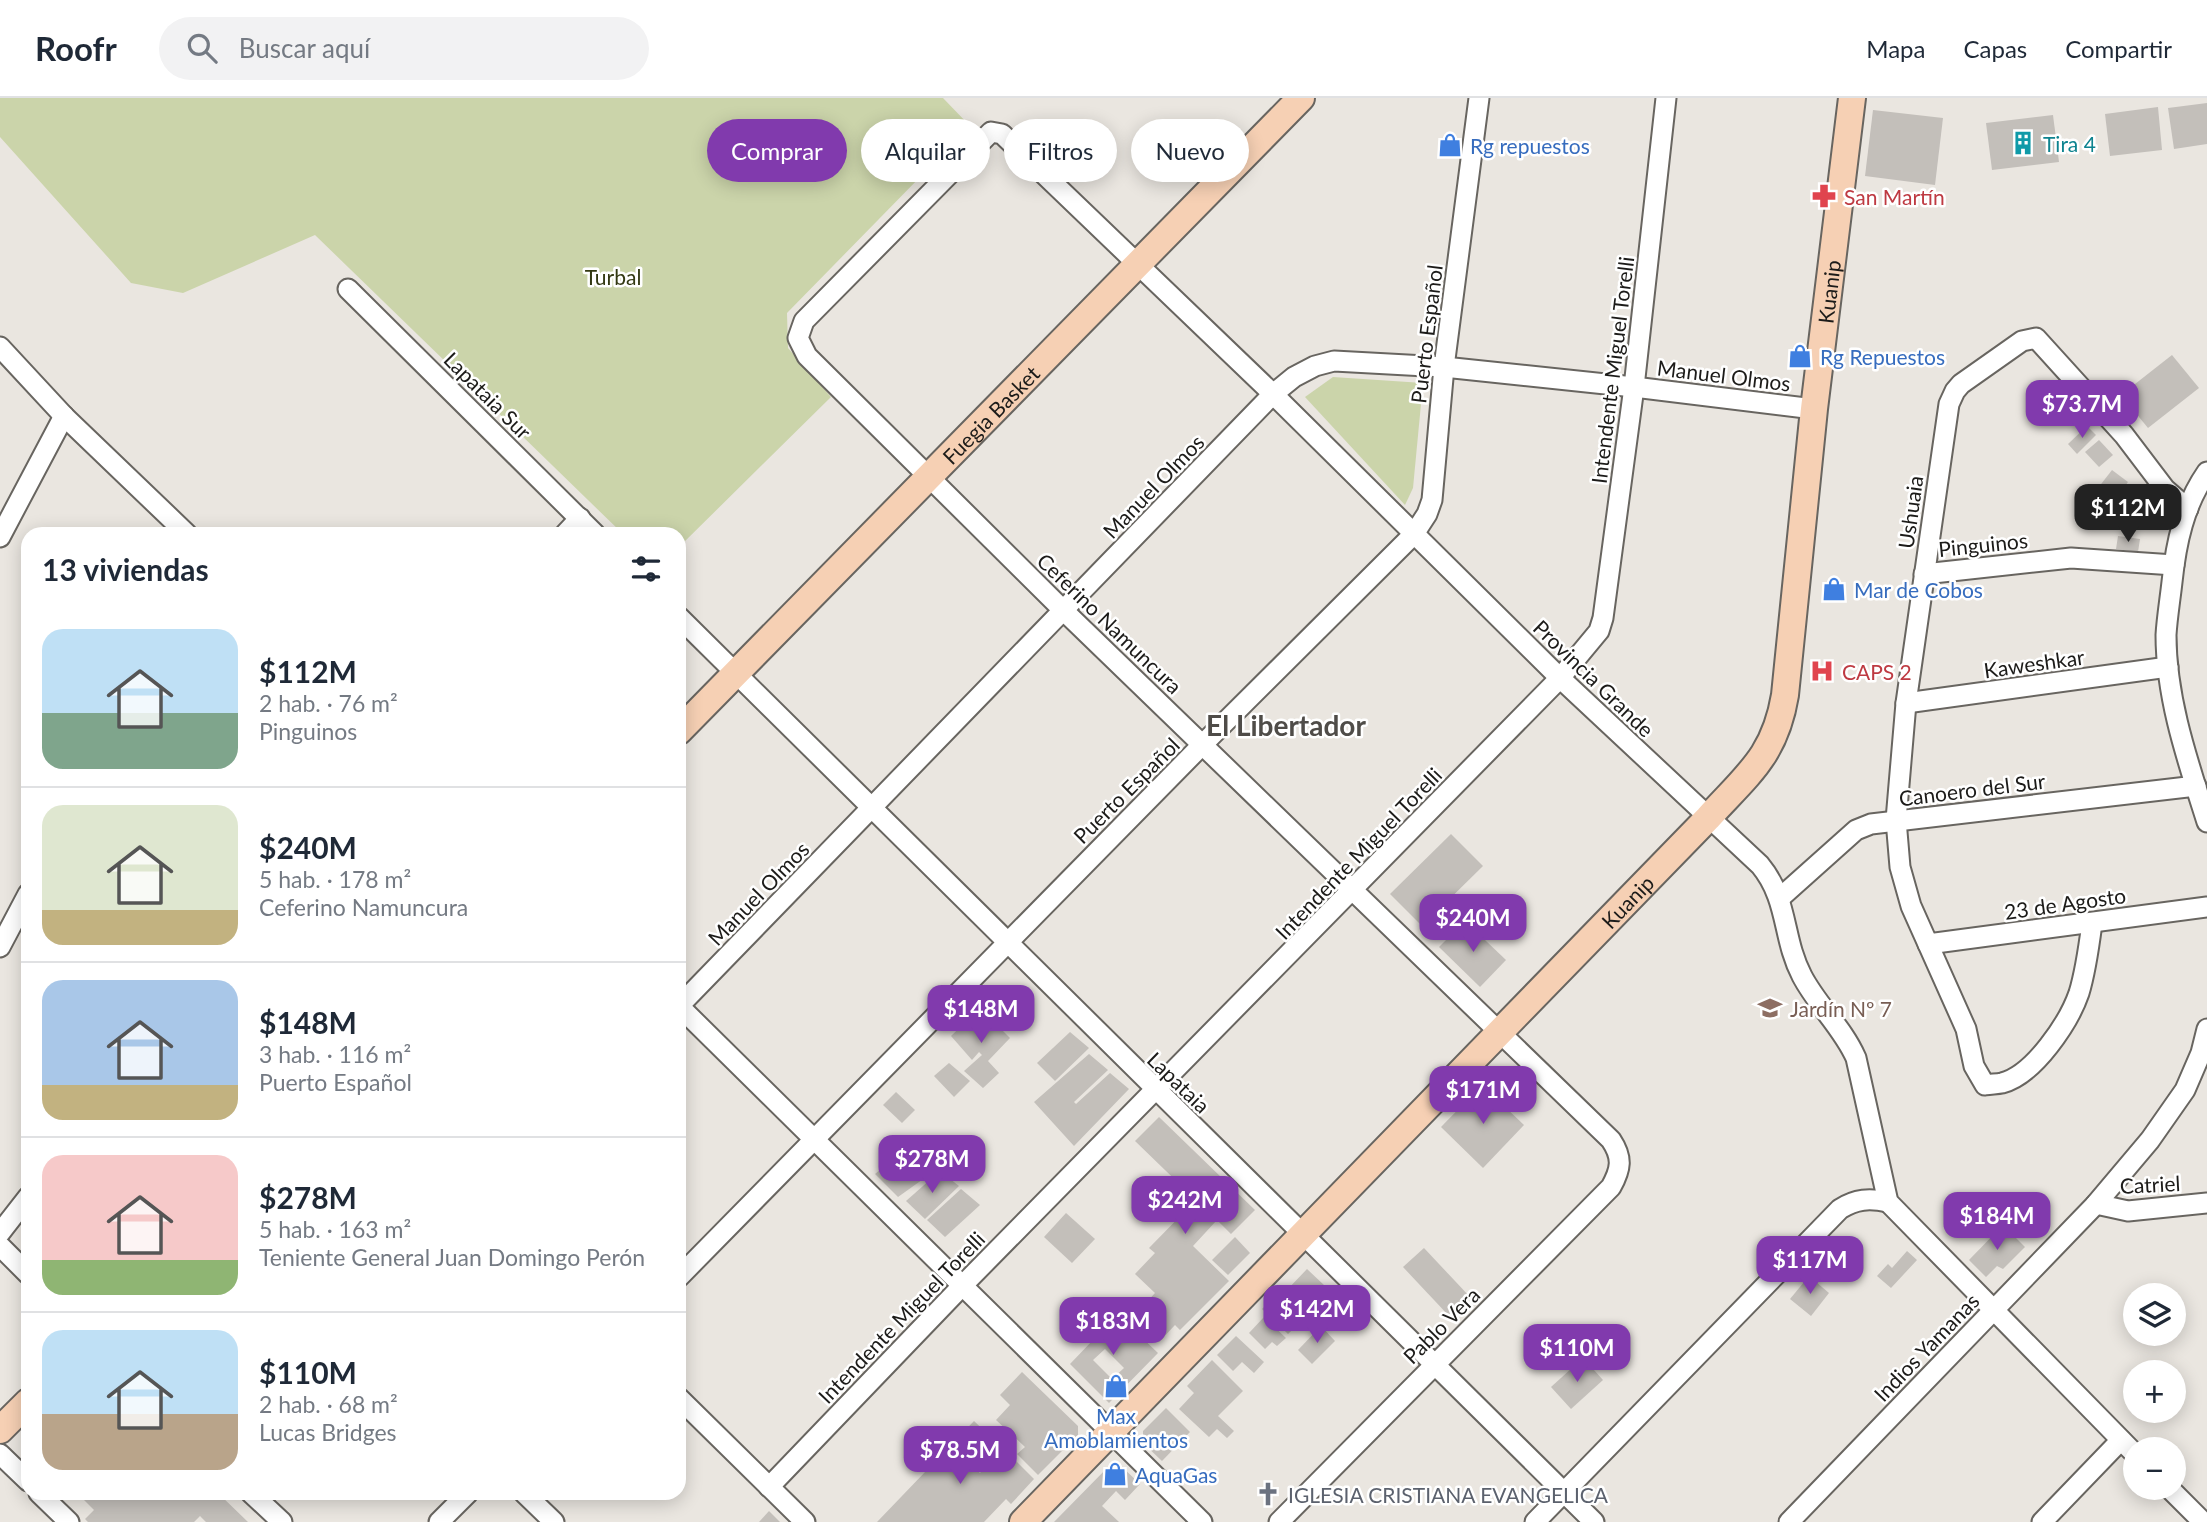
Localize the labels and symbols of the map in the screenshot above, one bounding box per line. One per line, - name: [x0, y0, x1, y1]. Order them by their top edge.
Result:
- building icon: Tira 4: [2009, 129, 2037, 157]
- shop icon: Rg repuestos: [1436, 131, 1464, 159]
- place label: Tira 4: [2043, 131, 2096, 156]
- place label: Rg repuestos: [1470, 133, 1590, 158]
- pharmacy icon: San Martín: [1810, 182, 1838, 210]
- place label: San Martín: [1844, 184, 1945, 209]
- street label: Intendente Miguel Torelli: [1586, 255, 1638, 485]
- street label: Kuanip: [1812, 258, 1845, 325]
- street label: Puerto Español: [1405, 263, 1447, 405]
- park label: Turbal: [585, 264, 641, 289]
- shop icon: Rg Repuestos: [1786, 342, 1814, 370]
- place label: Rg Repuestos: [1820, 344, 1945, 369]
- street label: Lapataia Sur: [439, 346, 537, 444]
- street label: Manuel Olmos: [1656, 354, 1792, 396]
- street label: Fuegia Basket: [937, 360, 1044, 468]
- pin: $73.7M: [2025, 380, 2139, 440]
- street label: Manuel Olmos: [1097, 429, 1209, 543]
- street label: Ushuaia: [1893, 474, 1927, 550]
- pin: $112M: [2079, 484, 2177, 544]
- street label: Pinguinos: [1937, 527, 2029, 561]
- street label: Ceferino Namuncura: [1033, 548, 1187, 698]
- shop icon: Mar de Cobos: [1820, 575, 1848, 603]
- place label: Mar de Cobos: [1854, 577, 1983, 602]
- street label: Provincia Grande: [1529, 614, 1659, 742]
- street label: Kaweshkar: [1982, 644, 2086, 682]
- hospital icon: CAPS 2: [1808, 657, 1836, 685]
- place label: CAPS 2: [1842, 659, 1912, 684]
- district label: El Libertador: [1206, 708, 1366, 742]
- street label: Puerto Español: [1068, 732, 1184, 848]
- street label: Intendente Miguel Torelli: [1270, 762, 1446, 944]
- street label: Canoero del Sur: [1897, 768, 2047, 810]
- street label: Manuel Olmos: [702, 836, 814, 950]
- street label: Kuanip: [1596, 870, 1658, 933]
- street label: 23 de Agosto: [2003, 882, 2128, 924]
- pin: $240M: [1424, 894, 1522, 954]
- pin: $148M: [932, 986, 1030, 1045]
- school or university icon: Jardín Nº 7: [1756, 994, 1784, 1022]
- place label: Jardín Nº 7: [1790, 996, 1892, 1021]
- street label: Lapataia: [1143, 1046, 1215, 1118]
- pin: $171M: [1434, 1066, 1532, 1126]
- pin: $278M: [883, 1136, 981, 1195]
- street label: Catriel: [2119, 1170, 2181, 1198]
- pin: $242M: [1136, 1176, 1234, 1236]
- pin: $184M: [1948, 1192, 2046, 1252]
- street label: Intendente Miguel Torelli: [813, 1226, 989, 1408]
- pin: $117M: [1761, 1236, 1859, 1296]
- street label: Pablo Vera: [1398, 1282, 1484, 1368]
- pin: $142M: [1268, 1286, 1366, 1345]
- street label: Indios Yamanas: [1868, 1288, 1984, 1406]
- pin: $183M: [1064, 1298, 1162, 1357]
- pin: $110M: [1528, 1324, 1626, 1384]
- shop icon: Max Amoblamientos: [1102, 1372, 1130, 1400]
- place label: Max Amoblamientos: [1044, 1403, 1188, 1452]
- pin: $78.5M: [903, 1426, 1017, 1486]
- shop icon: AquaGas: [1101, 1460, 1129, 1488]
- place label: AquaGas: [1135, 1462, 1217, 1487]
- church icon: IGLESIA CRISTIANA EVANGELICA: [1254, 1480, 1282, 1508]
- place label: IGLESIA CRISTIANA EVANGELICA: [1288, 1482, 1609, 1507]

